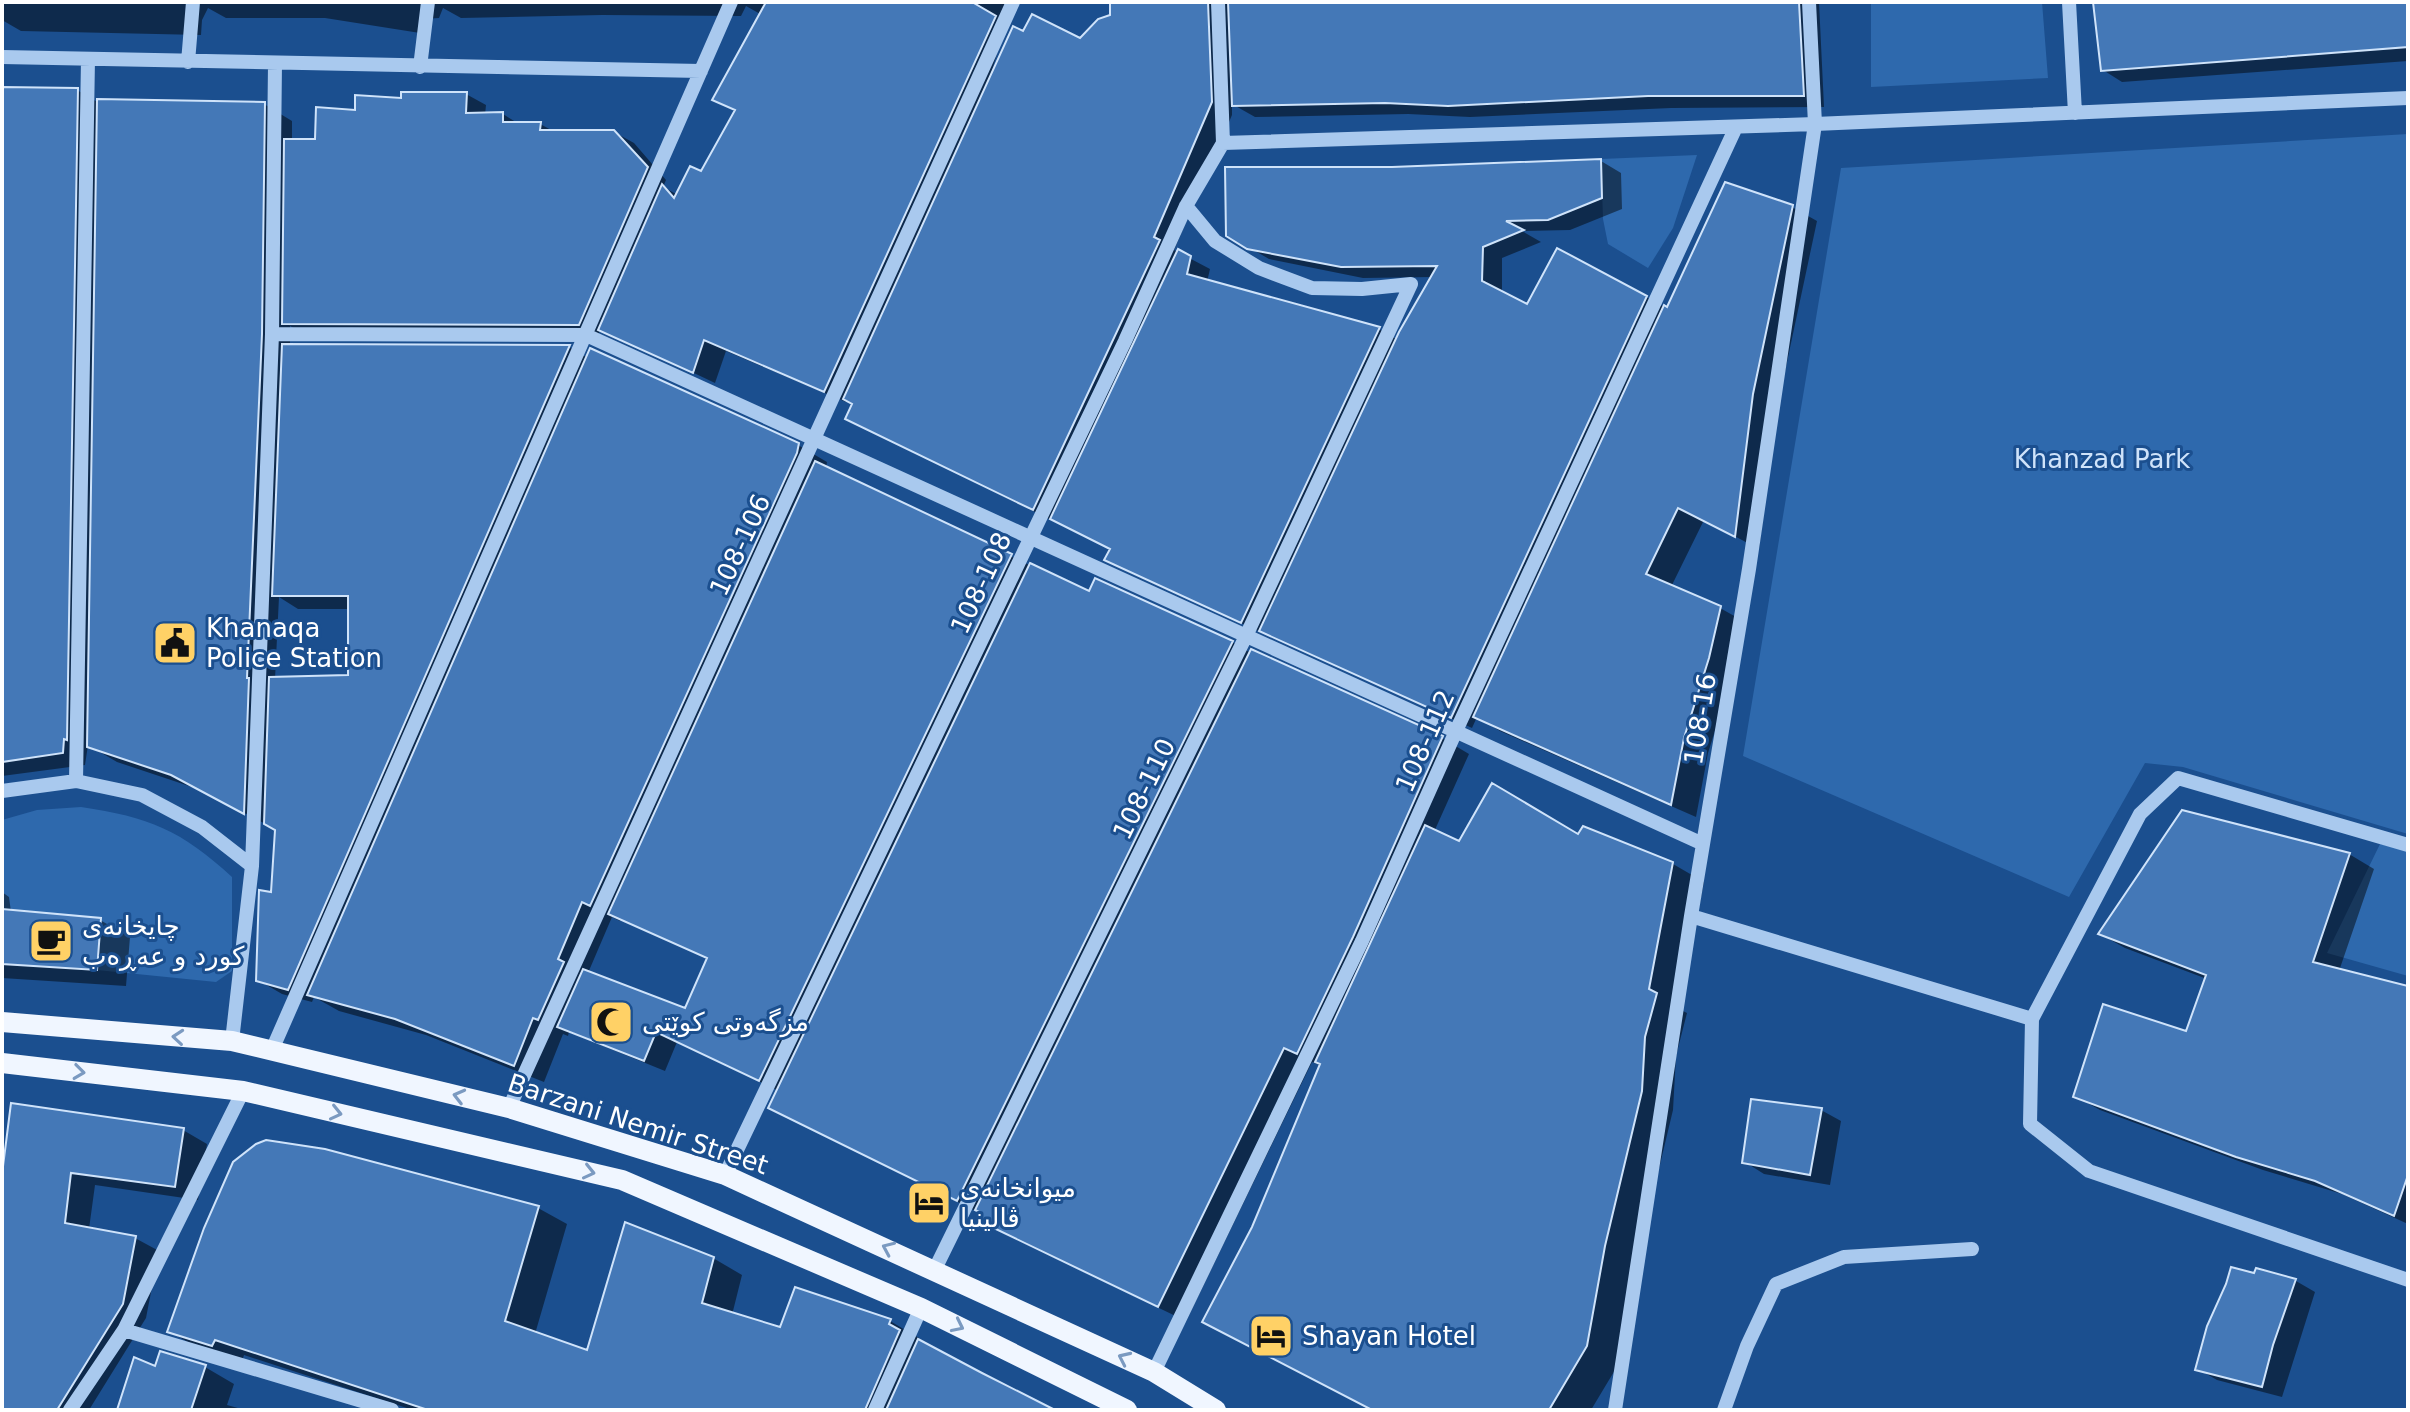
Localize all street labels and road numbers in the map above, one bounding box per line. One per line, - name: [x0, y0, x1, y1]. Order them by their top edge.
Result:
- street label: 108-106: [703, 489, 777, 601]
- street label: 108-108: [944, 527, 1018, 639]
- street label: 108-16: [1678, 671, 1722, 767]
- street label: 108-112: [1389, 685, 1461, 797]
- street label: 108-110: [1107, 734, 1181, 844]
- street label: Barzani Nemir Street: [504, 1068, 772, 1180]

